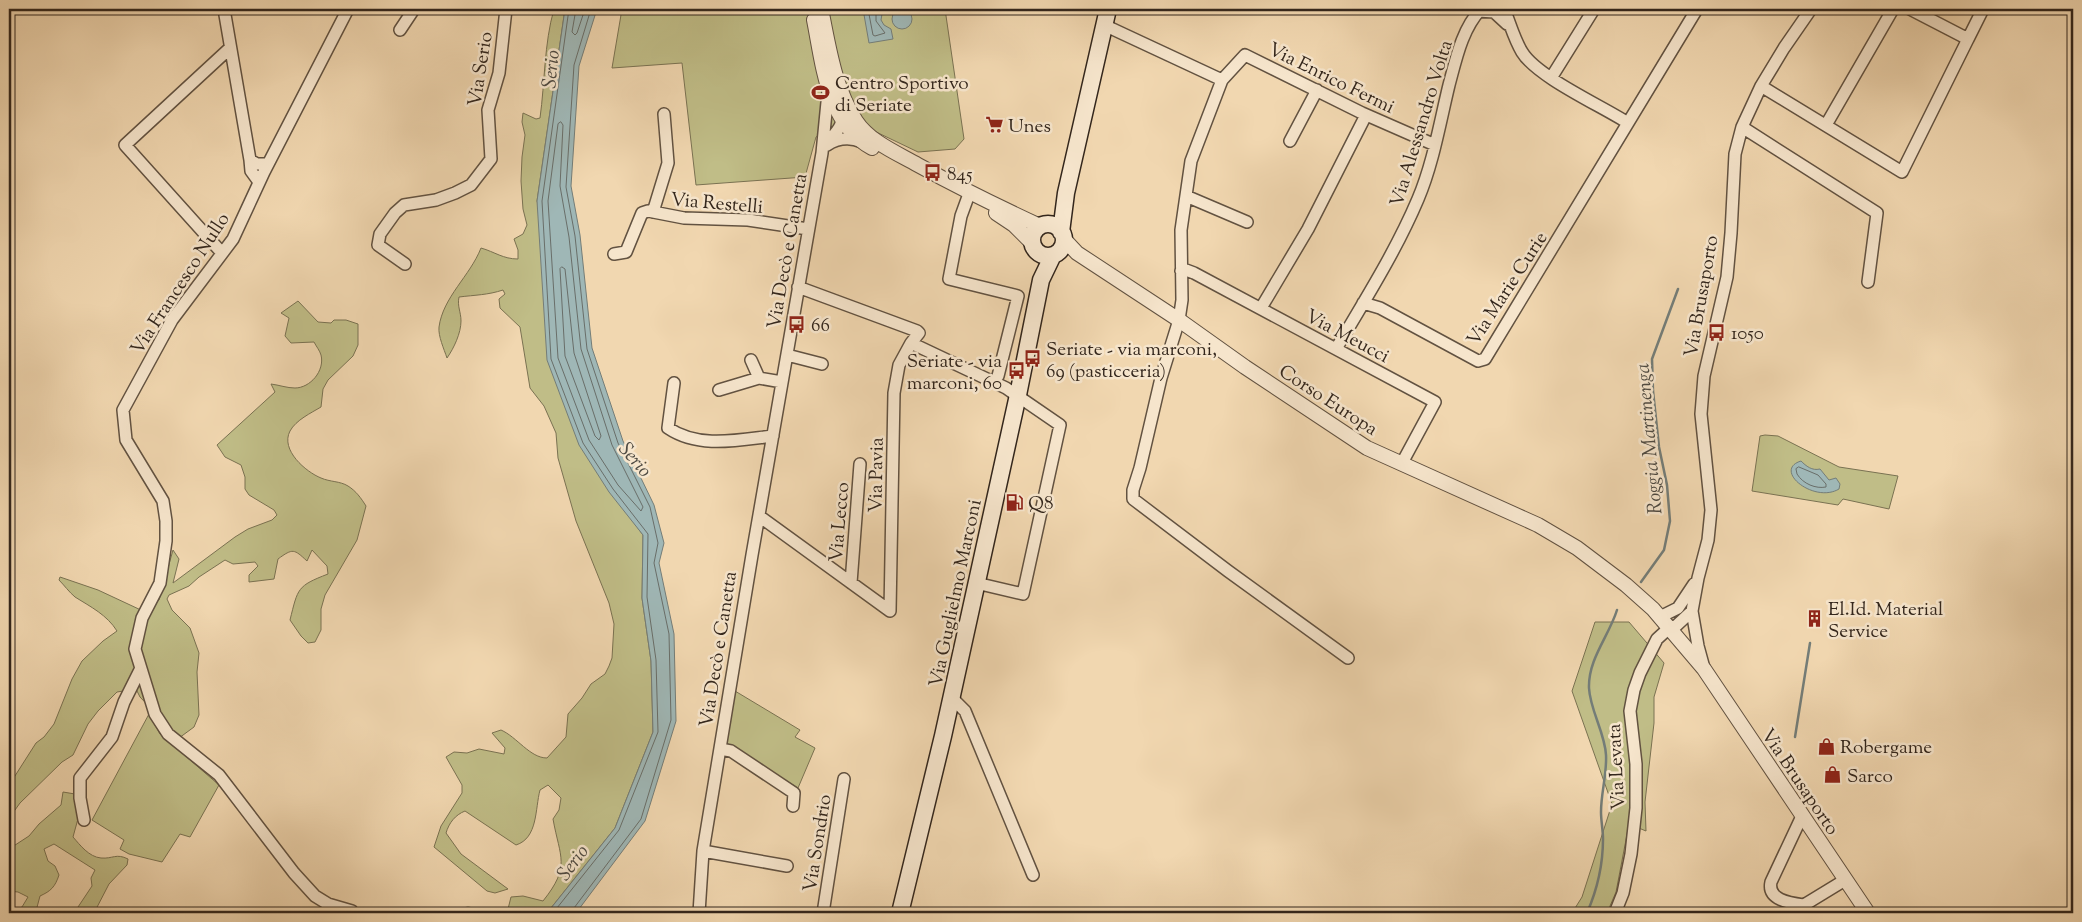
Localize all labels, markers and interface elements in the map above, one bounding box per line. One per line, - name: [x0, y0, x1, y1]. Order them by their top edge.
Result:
- street label: Via Serio: [462, 30, 501, 109]
- street label: Via Enrico Fermi: [1263, 37, 1399, 122]
- street label: Via Alessandro Volta: [1384, 37, 1461, 210]
- water label: Serio: [536, 48, 569, 90]
- place label: Centro Sportivo di Seriate: [835, 71, 969, 120]
- sports icon: Centro Sportivo di Seriate: [811, 83, 831, 103]
- place label: Unes: [1008, 114, 1051, 141]
- supermarket icon: Unes: [984, 115, 1004, 135]
- place label: 845: [947, 162, 973, 189]
- bus stop icon: 845: [923, 163, 943, 183]
- street label: Via Decò e Canetta: [761, 171, 815, 331]
- street label: Via Restelli: [669, 187, 764, 222]
- street label: Via Francesco Nullo: [125, 208, 237, 361]
- street label: Via Marie Curie: [1461, 227, 1555, 352]
- street label: Via Brusaporto: [1678, 233, 1726, 360]
- street label: Via Meucci: [1300, 304, 1394, 371]
- place label: 66: [811, 313, 830, 340]
- bus stop icon: 66: [787, 314, 807, 334]
- place label: 1050: [1731, 321, 1764, 348]
- bus stop icon: 1050: [1707, 322, 1727, 342]
- place label: Seriate - via marconi, 69 (pasticceria): [1046, 337, 1217, 386]
- place label: Seriate - via marconi, 60: [907, 349, 1002, 398]
- bus stop icon: Seriate - via marconi, 69 (pasticceria): [1022, 349, 1042, 369]
- street label: Corso Europa: [1273, 359, 1383, 443]
- bus stop icon: Seriate - via marconi, 60: [1006, 361, 1026, 381]
- water label: Roggia Martinenga: [1629, 362, 1672, 515]
- water label: Serio: [610, 437, 658, 485]
- street label: Via Pavia: [863, 437, 892, 513]
- street label: Via Lecco: [824, 481, 857, 563]
- place label: Q8: [1028, 491, 1053, 518]
- fuel station icon: Q8: [1004, 492, 1024, 512]
- street label: Via Guglielmo Marconi: [923, 497, 990, 690]
- street label: Via Decò e Canetta: [694, 569, 745, 729]
- place label: El.Id. Material Service: [1828, 597, 1943, 646]
- building icon: El.Id. Material Service: [1804, 609, 1824, 629]
- street label: Via Levata: [1602, 723, 1633, 811]
- street label: Via Brusaporto: [1753, 724, 1845, 841]
- place label: Robergame: [1840, 735, 1932, 762]
- shop icon: Robergame: [1816, 736, 1836, 756]
- place label: Sarco: [1847, 764, 1893, 791]
- shop icon: Sarco: [1823, 765, 1843, 785]
- street label: Via Sondrio: [797, 793, 840, 894]
- water label: Serio: [551, 839, 597, 888]

